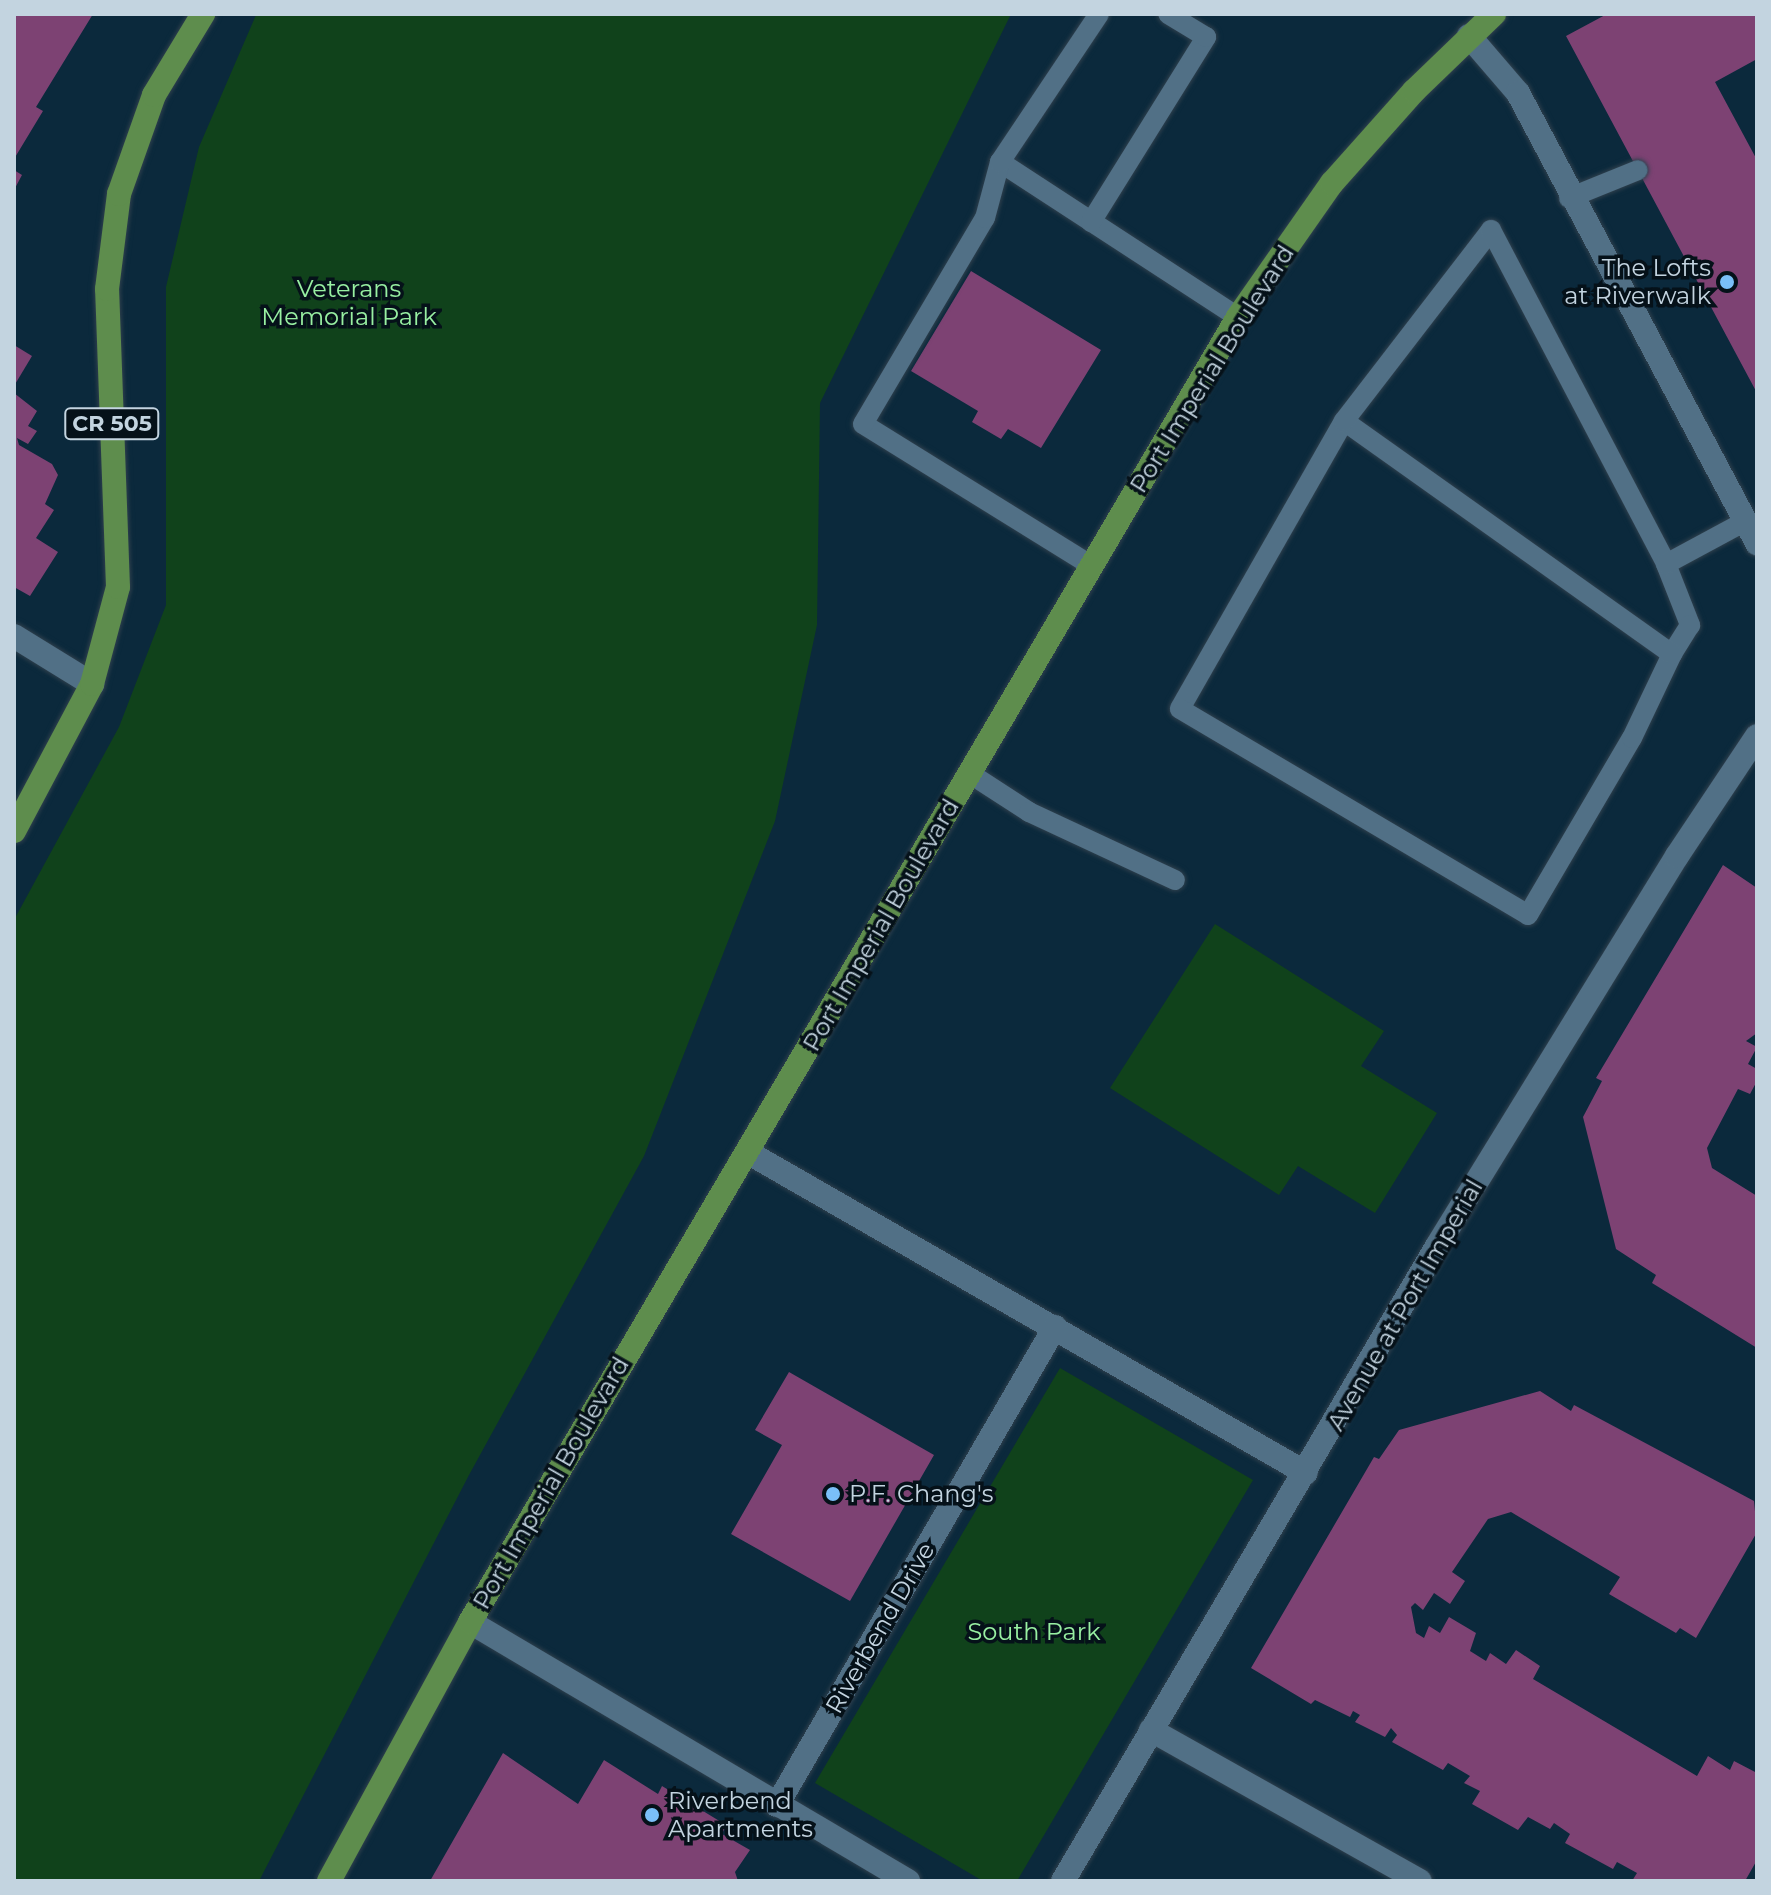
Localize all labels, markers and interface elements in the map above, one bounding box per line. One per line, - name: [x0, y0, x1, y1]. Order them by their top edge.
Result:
- street label: Port Imperial Boulevard: [1124, 240, 1300, 498]
- place label: The Lofts at Riverwalk: [1564, 254, 1711, 310]
- marker: The Lofts at Riverwalk: [1718, 273, 1736, 291]
- park label: Veterans Memorial Park: [261, 275, 437, 331]
- road number: CR 505: [64, 406, 160, 442]
- street label: Port Imperial Boulevard: [797, 794, 965, 1056]
- street label: Avenue at Port Imperial: [1321, 1174, 1489, 1436]
- street label: Port Imperial Boulevard: [467, 1352, 635, 1614]
- place label: P.F. Chang's: [849, 1480, 994, 1508]
- marker: P.F. Chang's: [824, 1485, 842, 1503]
- street label: Riverbend Drive: [819, 1537, 941, 1719]
- park label: South Park: [967, 1618, 1101, 1646]
- place label: Riverbend Apartments: [668, 1787, 813, 1843]
- marker: Riverbend Apartments: [643, 1806, 661, 1824]

